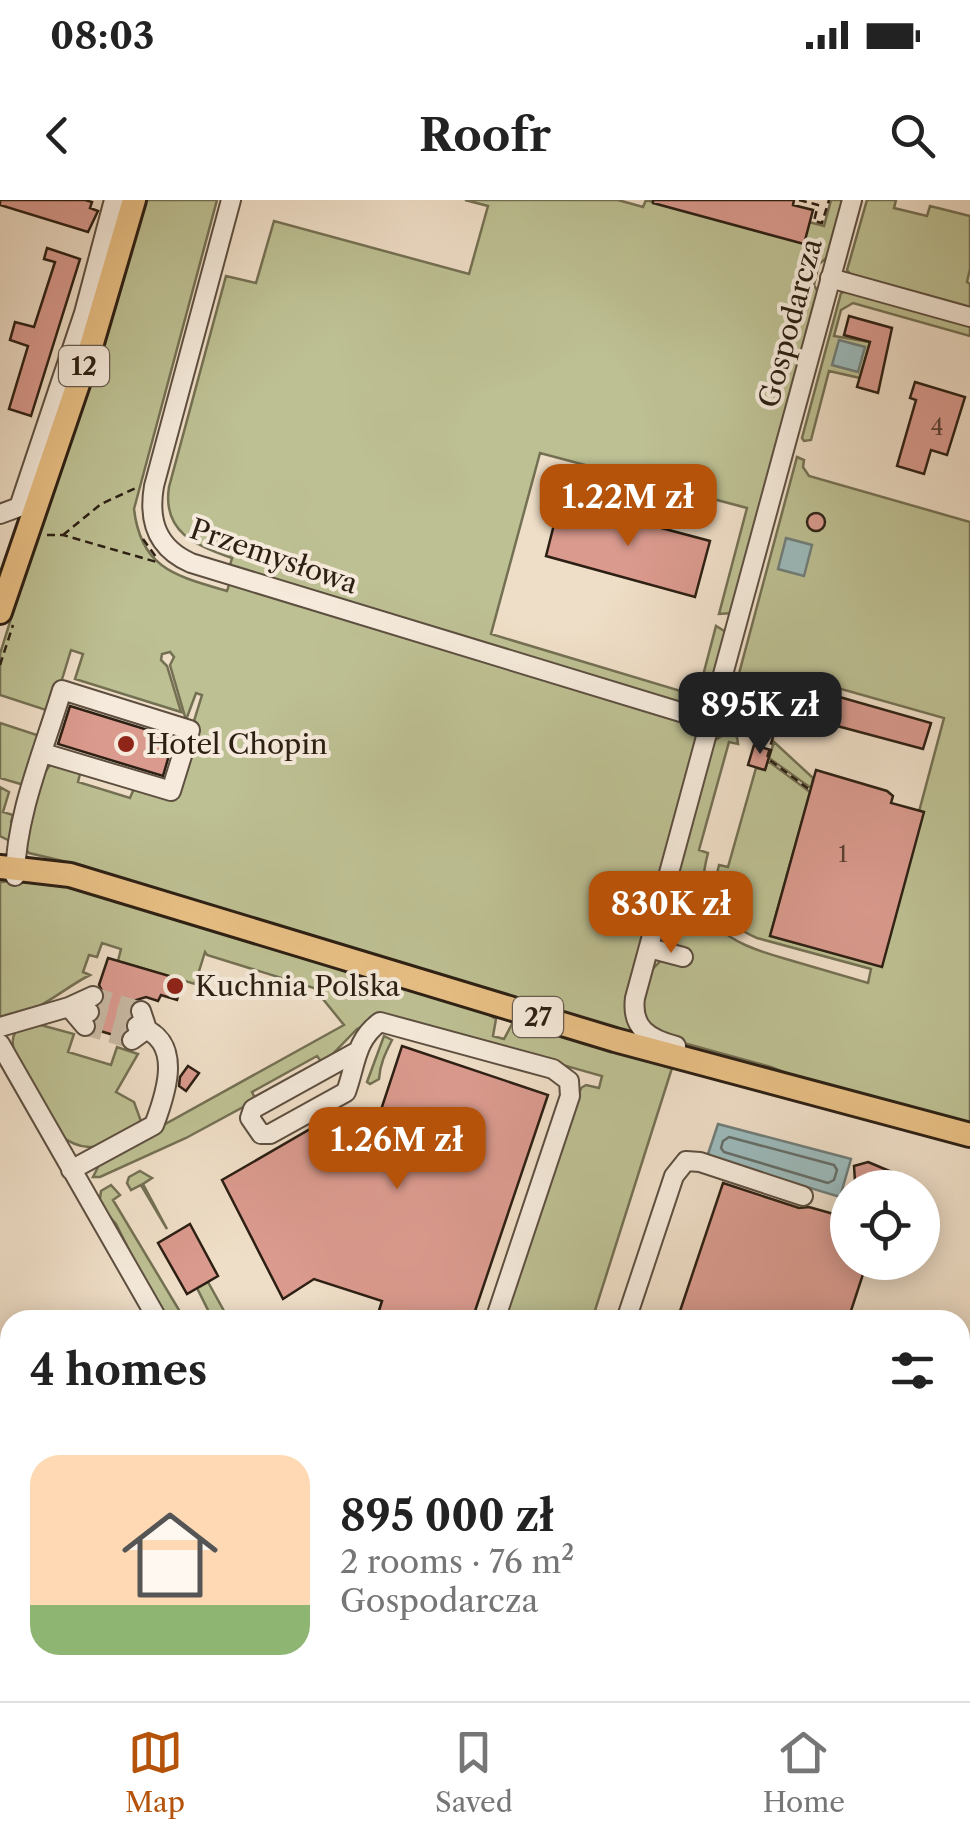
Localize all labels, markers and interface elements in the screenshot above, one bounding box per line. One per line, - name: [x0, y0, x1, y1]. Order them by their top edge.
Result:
- text: 08:03: [50, 12, 155, 59]
- text: Roofr: [419, 107, 551, 163]
- icon: back: [30, 108, 85, 163]
- icon: search: [885, 108, 940, 163]
- street label: Gospodarcza: [751, 235, 829, 411]
- road number: 12: [59, 346, 109, 386]
- house number: 4: [931, 414, 943, 441]
- pin: 1.22M zł: [525, 464, 731, 549]
- text: 1.22M zł: [562, 477, 694, 516]
- street label: Przemysłowa: [186, 511, 362, 601]
- pin: 895K zł: [668, 672, 852, 757]
- text: 895K zł: [701, 685, 819, 724]
- place label: Hotel Chopin: [146, 727, 327, 761]
- marker: Hotel Chopin: [115, 733, 137, 755]
- house number: 1: [838, 841, 848, 868]
- pin: 830K zł: [579, 871, 763, 956]
- text: 830K zł: [611, 884, 731, 923]
- place label: Kuchnia Polska: [195, 969, 400, 1003]
- marker: Kuchnia Polska: [164, 975, 186, 997]
- road number: 27: [513, 997, 563, 1037]
- pin: 1.26M zł: [294, 1107, 500, 1192]
- text: 1.26M zł: [331, 1120, 463, 1159]
- map controls: [830, 1170, 940, 1280]
- button: locate: [830, 1170, 940, 1280]
- icon: filters: [885, 1343, 940, 1398]
- text: 4 homes: [30, 1344, 207, 1396]
- text: 895 000 zł: [340, 1490, 554, 1542]
- icon: home: [110, 1495, 230, 1615]
- text: 2 rooms · 76 m²: [340, 1542, 574, 1581]
- text: Gospodarcza: [340, 1581, 538, 1620]
- tab: Map: [125, 1725, 185, 1819]
- tab: Saved: [435, 1725, 513, 1819]
- tab: Home: [763, 1725, 845, 1819]

